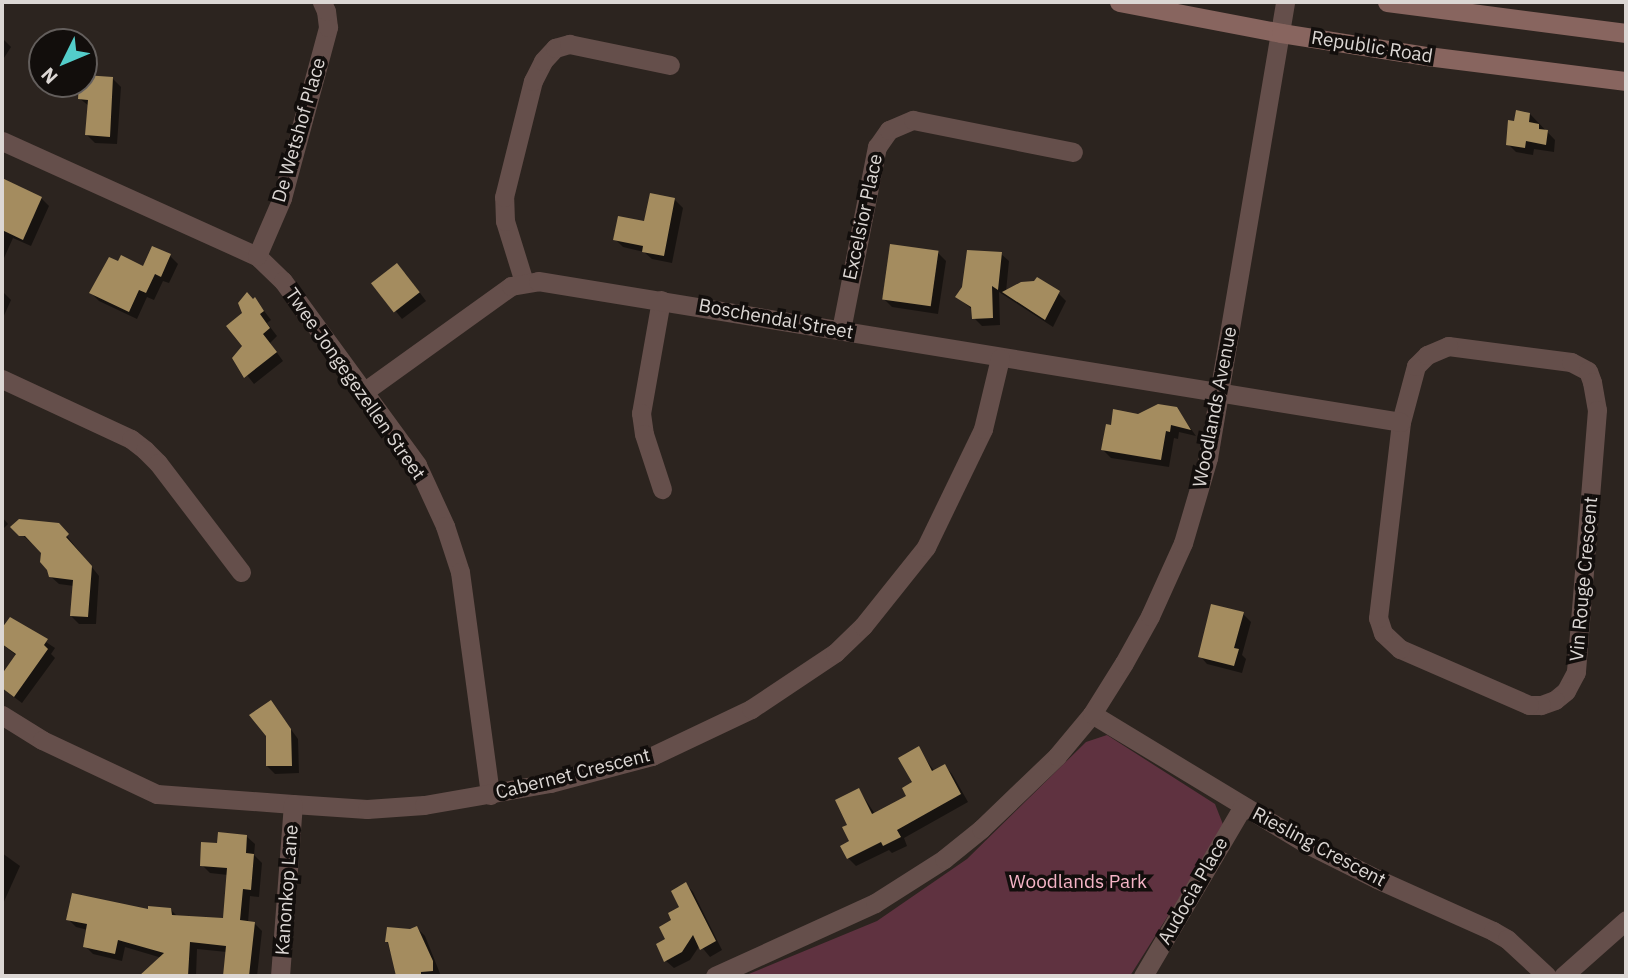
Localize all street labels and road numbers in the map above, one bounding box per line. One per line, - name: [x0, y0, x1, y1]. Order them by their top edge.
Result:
- street label: Republic Road: [1310, 26, 1434, 68]
- street label: De Wetshof Place: [267, 55, 331, 205]
- street label: Excelsior Place: [839, 152, 887, 282]
- street label: Twee Jongegezellen Street: [280, 284, 430, 484]
- street label: Boschendal Street: [697, 294, 855, 344]
- street label: Woodlands Avenue: [1188, 325, 1242, 489]
- street label: Vin Rouge Crescent: [1565, 496, 1603, 662]
- street label: Cabernet Crescent: [493, 744, 653, 804]
- street label: Riesling Crescent: [1249, 802, 1389, 892]
- street label: Kanonkop Lane: [271, 824, 303, 956]
- street label: Audocia Place: [1153, 833, 1233, 949]

